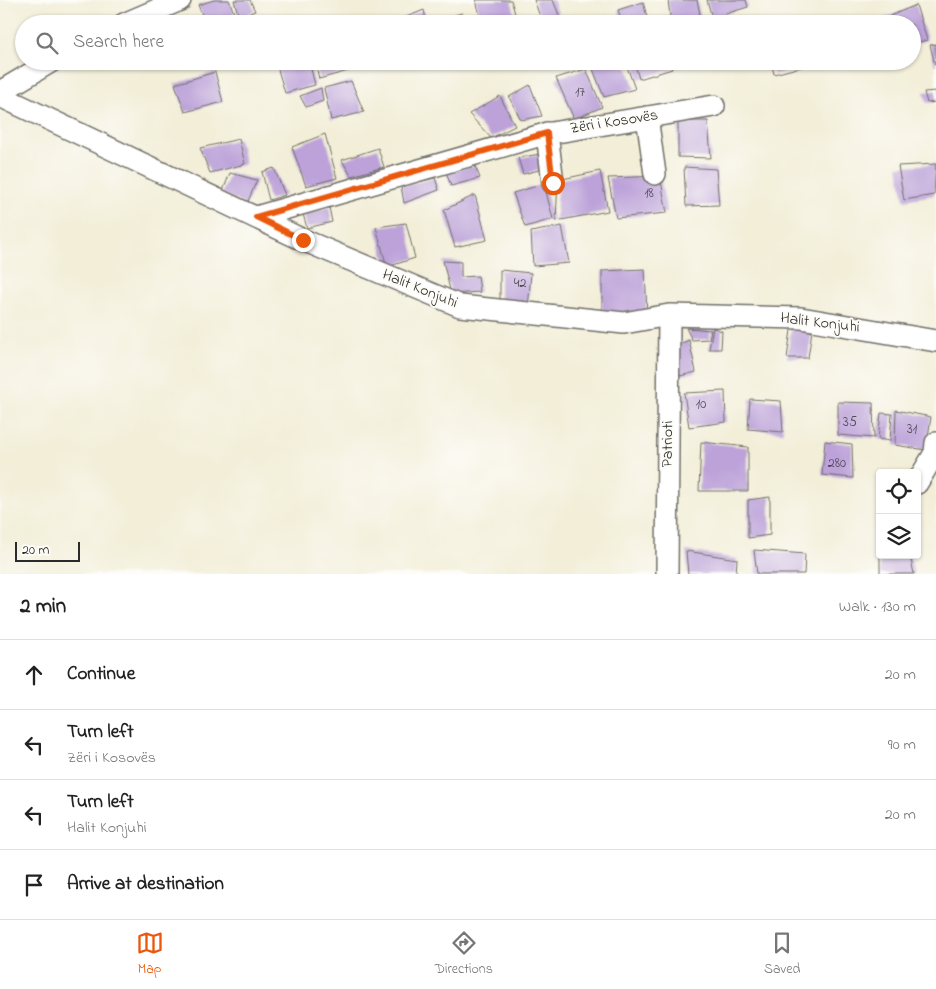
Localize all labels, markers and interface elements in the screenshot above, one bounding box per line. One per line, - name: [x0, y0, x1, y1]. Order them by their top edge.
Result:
- search box: [15, 15, 921, 70]
- icon: search: [33, 29, 61, 57]
- text: Search here: [73, 29, 164, 56]
- house number: 17: [575, 82, 585, 103]
- street label: Zëri i Kosovës: [568, 103, 660, 141]
- route start: [542, 172, 565, 195]
- house number: 18: [644, 183, 654, 204]
- route end: [292, 229, 315, 252]
- street label: Halit Konjuhi: [379, 263, 462, 315]
- house number: 42: [514, 273, 526, 294]
- street label: Halit Konjuhi: [779, 306, 861, 340]
- house number: 10: [696, 394, 706, 415]
- house number: 35: [843, 412, 857, 433]
- house number: 31: [907, 419, 918, 440]
- street label: Patrioti: [656, 420, 680, 468]
- house number: 280: [828, 453, 846, 474]
- map controls: [876, 469, 921, 559]
- button: locate: [876, 469, 921, 514]
- button: layers: [876, 514, 921, 559]
- scale bar: [15, 539, 80, 562]
- text: 20 m: [22, 540, 49, 561]
- text: 2 min: [20, 592, 66, 622]
- text: Walk · 130 m: [839, 595, 916, 619]
- icon: ahead: [20, 661, 48, 689]
- text: Continue: [67, 661, 135, 688]
- text: 20 m: [885, 663, 916, 687]
- text: Turn left: [67, 719, 134, 746]
- icon: left: [20, 731, 48, 759]
- text: 90 m: [888, 733, 916, 757]
- text: Zëri i Kosovës: [67, 746, 156, 770]
- text: Turn left: [67, 789, 134, 816]
- icon: left: [20, 801, 48, 829]
- text: 20 m: [885, 803, 916, 827]
- text: Halit Konjuhi: [67, 816, 147, 840]
- icon: arrive: [20, 871, 48, 899]
- text: Arrive at destination: [67, 871, 224, 898]
- tab: Map: [136, 929, 164, 980]
- tab: Directions: [435, 929, 493, 980]
- tab: Saved: [764, 929, 800, 980]

